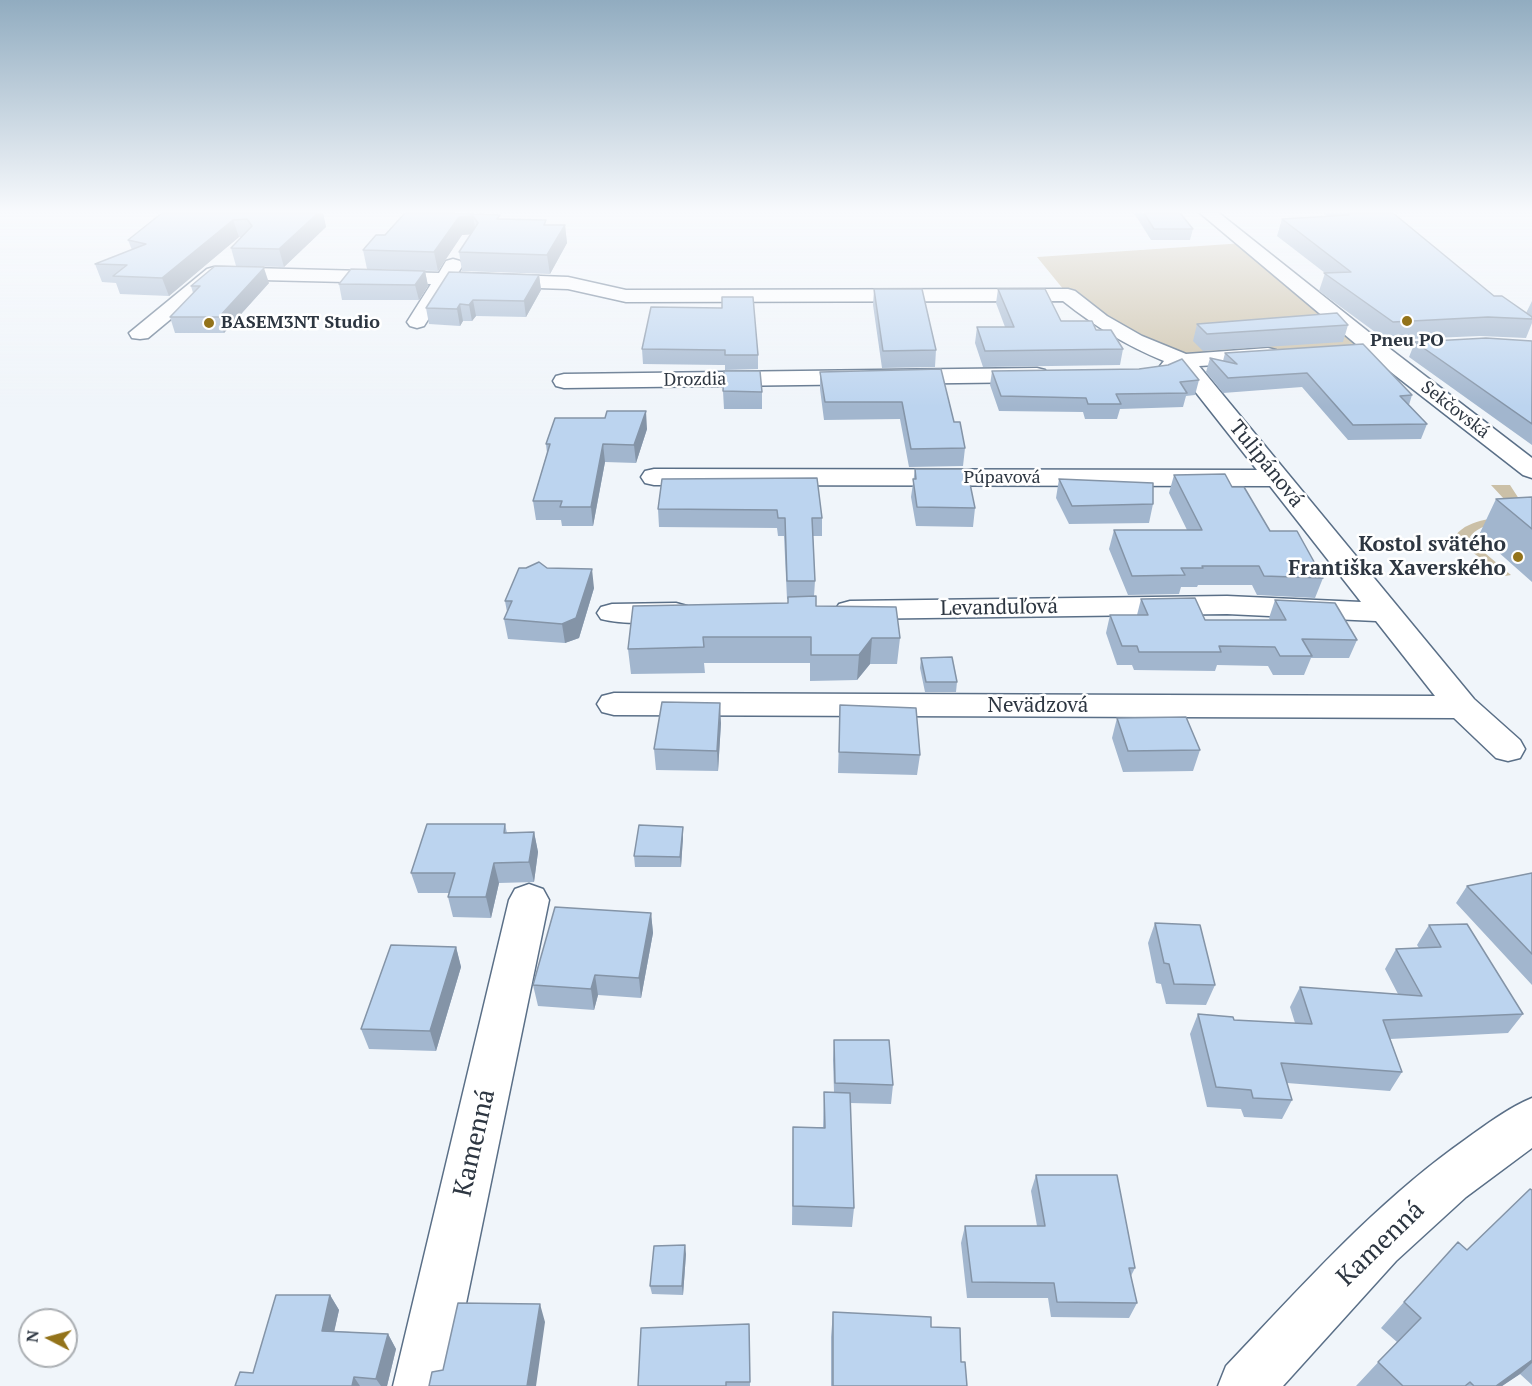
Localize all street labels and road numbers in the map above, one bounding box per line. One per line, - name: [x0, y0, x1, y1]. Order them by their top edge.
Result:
- street label: Drozdia: [663, 369, 727, 391]
- street label: Sekčovská: [1417, 377, 1493, 443]
- street label: Tulipánová: [1223, 415, 1309, 513]
- street label: Púpavová: [964, 467, 1040, 489]
- street label: Levanduľová: [940, 594, 1058, 622]
- street label: Nevädzová: [988, 693, 1088, 719]
- street label: Kamenná: [447, 1086, 503, 1200]
- street label: Kamenná: [1331, 1195, 1431, 1293]

